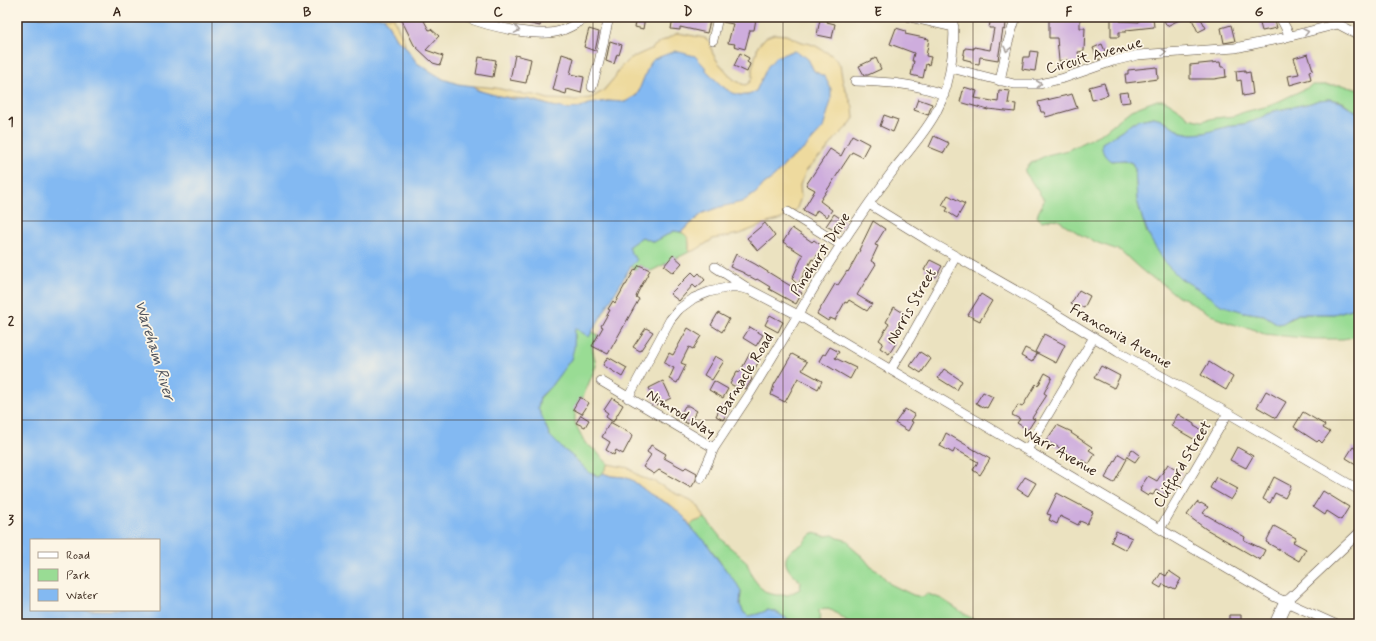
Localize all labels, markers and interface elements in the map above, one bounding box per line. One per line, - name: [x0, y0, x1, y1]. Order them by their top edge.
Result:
- text: A: [113, 4, 121, 21]
- text: B: [303, 4, 312, 21]
- text: C: [493, 4, 503, 21]
- text: D: [684, 4, 693, 21]
- text: E: [874, 4, 882, 21]
- text: F: [1066, 4, 1073, 21]
- text: G: [1255, 4, 1264, 21]
- one-way arrow: [514, 25, 520, 34]
- one-way arrow: [1303, 29, 1309, 37]
- street label: Circuit Avenue: [1044, 33, 1145, 79]
- one-way arrow: [1003, 45, 1011, 52]
- one-way arrow: [1161, 48, 1167, 57]
- one-way arrow: [1036, 80, 1042, 89]
- text: 1: [8, 114, 14, 131]
- street label: Pinehurst Drive: [786, 209, 856, 300]
- street label: Norris Street: [882, 265, 942, 348]
- water label: Wareham River: [129, 298, 180, 405]
- street label: Franconia Avenue: [1066, 300, 1175, 374]
- text: 2: [8, 313, 15, 330]
- street label: Barnacle Road: [713, 329, 779, 419]
- street label: Nimrod Way: [642, 385, 719, 443]
- street label: Clifford Street: [1149, 417, 1218, 513]
- street label: Warr Avenue: [1018, 422, 1101, 482]
- text: 3: [8, 512, 14, 529]
- legend: [30, 539, 160, 611]
- text: Road: [66, 548, 90, 564]
- text: Park: [66, 568, 90, 584]
- text: Water: [66, 588, 98, 604]

